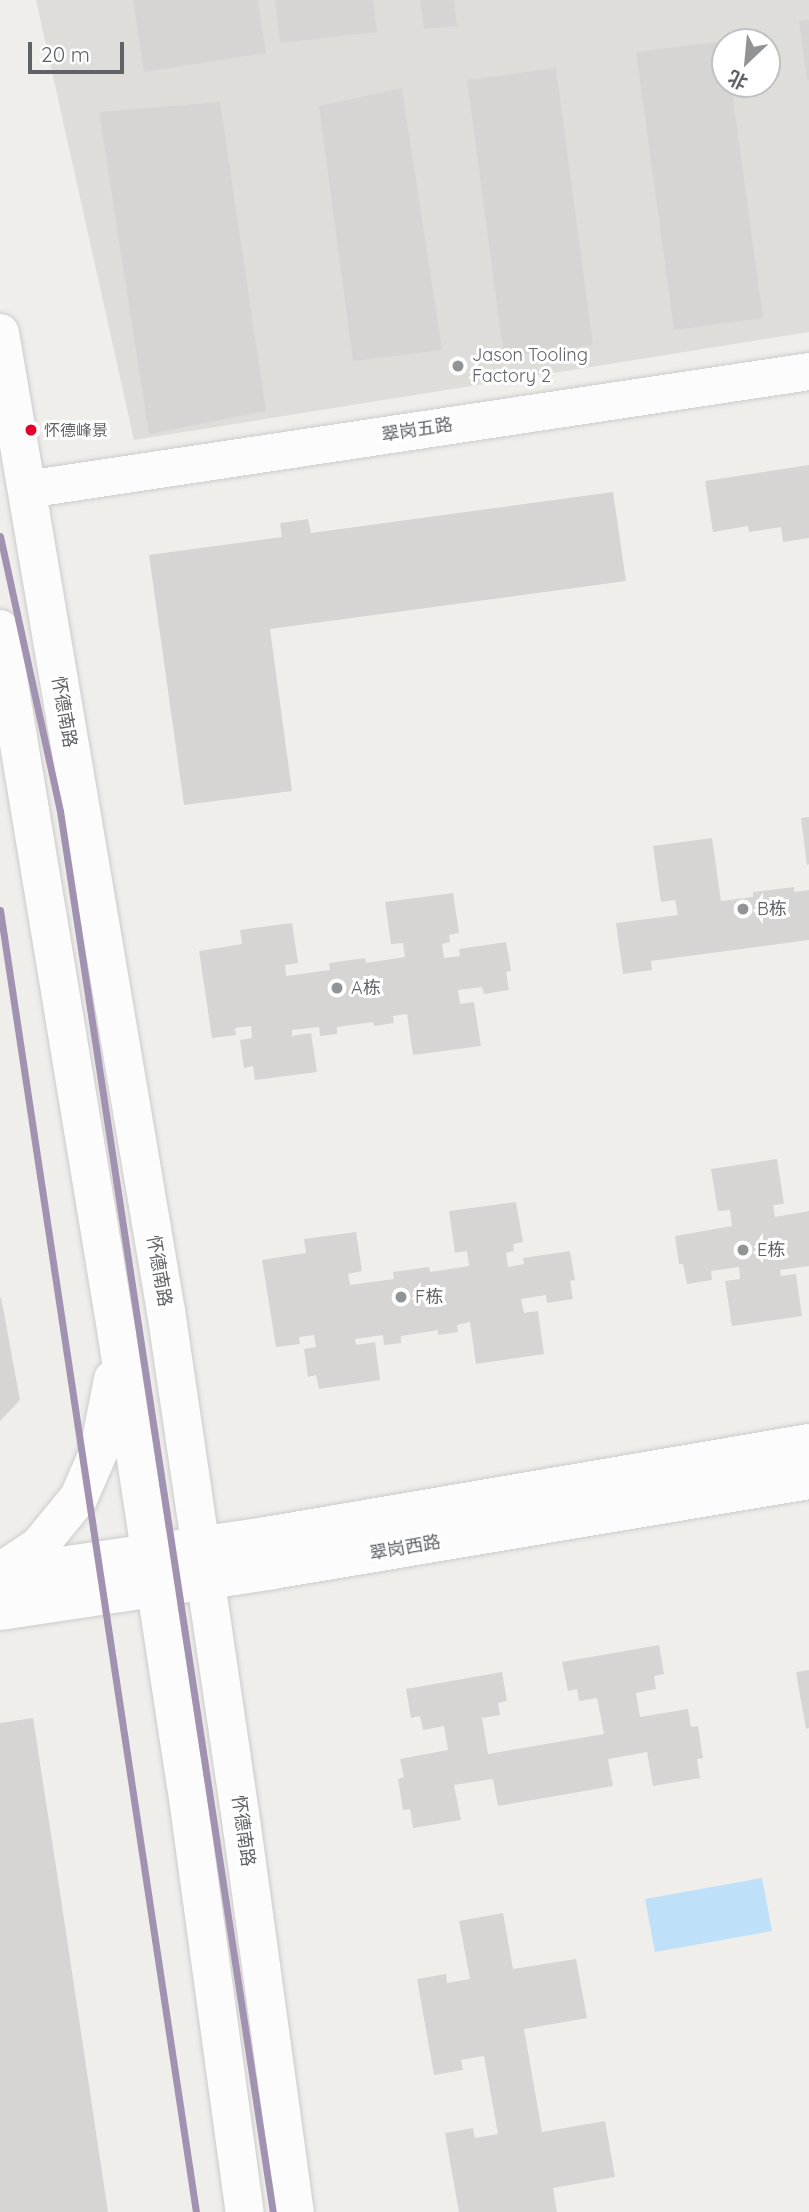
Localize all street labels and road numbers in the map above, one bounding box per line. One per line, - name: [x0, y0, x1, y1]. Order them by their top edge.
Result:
- street label: 翠岗五路: [380, 414, 454, 446]
- street label: 怀德南路: [47, 675, 81, 749]
- street label: 怀德南路: [142, 1234, 176, 1308]
- street label: 翠岗西路: [368, 1531, 442, 1565]
- street label: 怀德南路: [227, 1794, 259, 1868]

